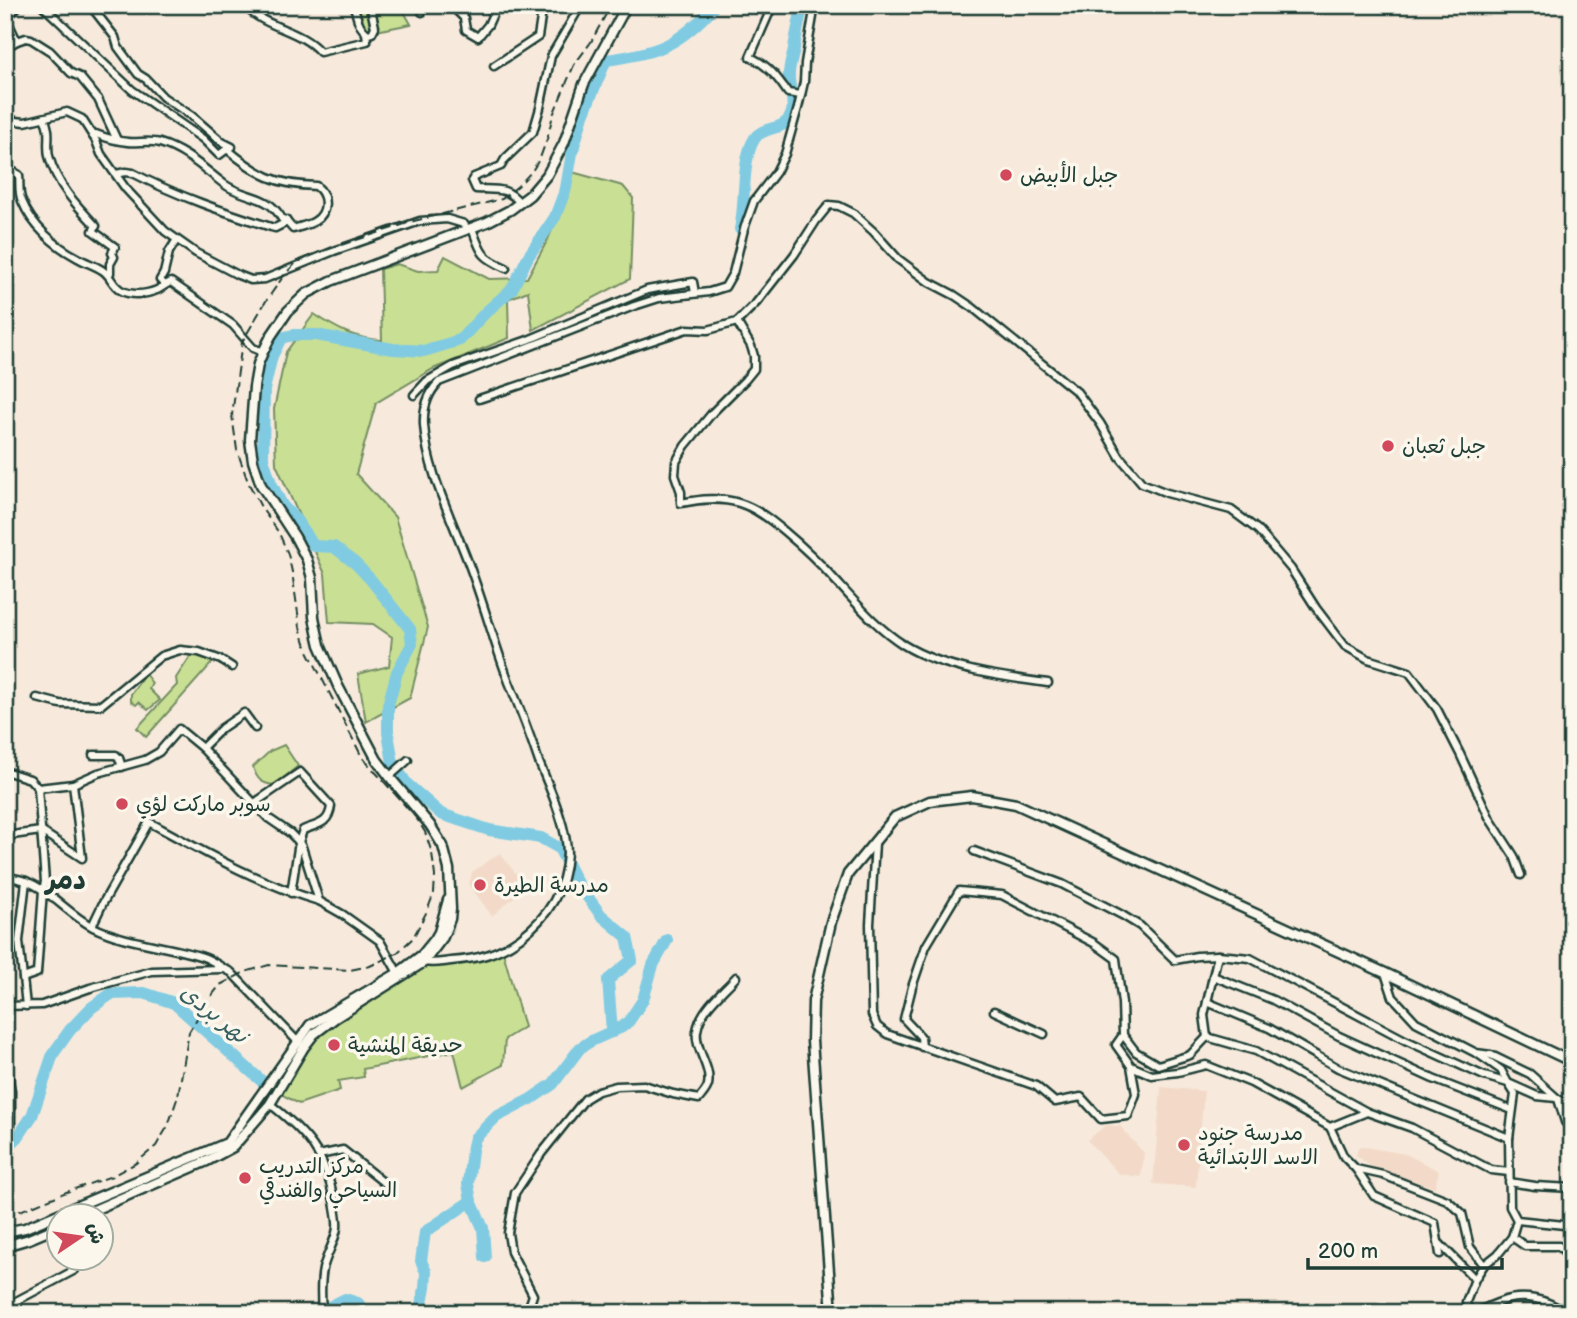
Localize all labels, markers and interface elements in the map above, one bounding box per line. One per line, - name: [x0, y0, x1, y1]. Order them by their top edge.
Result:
- place label: جبل الأبيض: [1020, 161, 1118, 188]
- marker: جبل الأبيض: [998, 167, 1014, 183]
- place label: جبل ثعبان: [1402, 434, 1486, 459]
- marker: جبل ثعبان: [1380, 438, 1396, 454]
- place label: سوبر ماركت لؤي: [136, 792, 271, 819]
- marker: سوبر ماركت لؤي: [114, 796, 130, 812]
- district label: دمر: [43, 864, 86, 897]
- place label: مدرسة الطيرة: [494, 873, 609, 898]
- marker: مدرسة الطيرة: [472, 877, 488, 893]
- water label: نهر بردى: [174, 978, 255, 1051]
- place label: حديقة المنشية: [348, 1033, 463, 1058]
- marker: حديقة المنشية: [326, 1037, 342, 1053]
- place label: مدرسة جنود الاسد الابتدائية: [1198, 1121, 1318, 1170]
- marker: مدرسة جنود الاسد الابتدائية: [1176, 1137, 1192, 1153]
- place label: مركز التدريب السياحي والفندقي: [259, 1154, 397, 1209]
- marker: مركز التدريب السياحي والفندقي: [237, 1170, 253, 1186]
- north arrow: [46, 1202, 116, 1272]
- text: ش: [82, 1221, 109, 1246]
- scale bar: [1308, 1227, 1502, 1271]
- text: 200 m: [1318, 1239, 1378, 1264]

